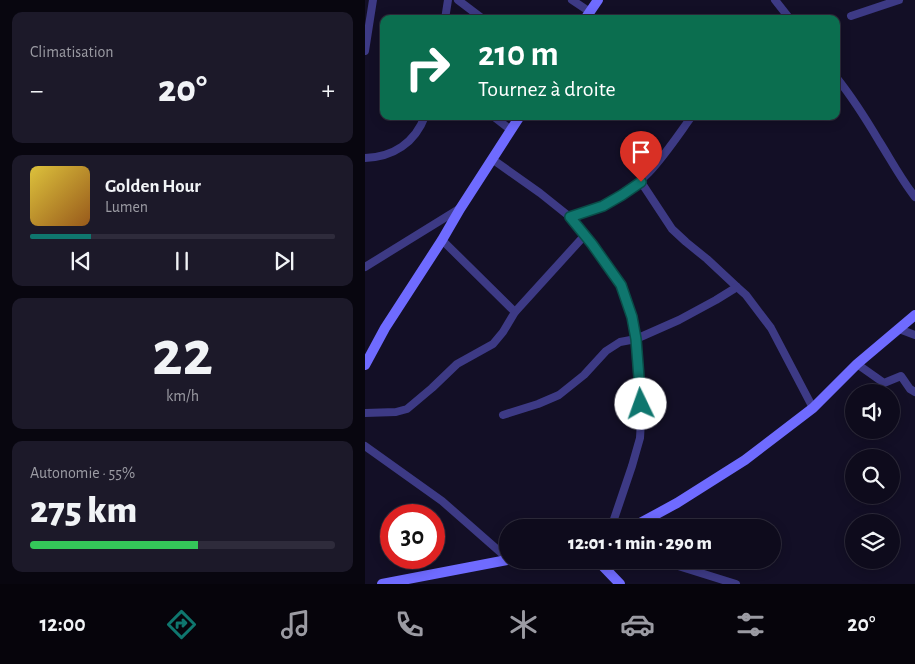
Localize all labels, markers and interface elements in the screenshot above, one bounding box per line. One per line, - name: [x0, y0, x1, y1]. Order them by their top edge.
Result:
- icon: right: [395, 35, 460, 100]
- text: 210 m: [478, 37, 559, 72]
- text: Climatisation: [30, 44, 114, 60]
- text: 20°: [158, 71, 207, 109]
- text: −: [30, 77, 43, 105]
- text: +: [322, 77, 335, 105]
- text: Tournez à droite: [478, 78, 616, 100]
- pin: [620, 131, 662, 182]
- icon: arrive: [627, 138, 655, 166]
- text: Golden Hour: [105, 177, 201, 196]
- text: Lumen: [105, 199, 148, 215]
- icon: previous: [67, 247, 95, 275]
- icon: pause: [168, 247, 196, 275]
- icon: next: [270, 247, 298, 275]
- text: 22: [152, 322, 213, 387]
- position arrow: [614, 377, 666, 429]
- map controls: [845, 384, 900, 569]
- button: sound: [845, 384, 900, 439]
- text: km/h: [166, 388, 199, 404]
- button: search: [845, 449, 900, 504]
- text: Autonomie · 55%: [30, 465, 135, 481]
- text: 275 km: [30, 492, 137, 530]
- speed limit sign: 30: [380, 504, 445, 569]
- button: layers: [845, 514, 900, 569]
- text: 12:01 · 1 min · 290 m: [568, 534, 712, 553]
- icon: directions: [164, 607, 199, 642]
- icon: music: [278, 607, 313, 642]
- icon: phone: [392, 607, 427, 642]
- icon: climate: [506, 607, 541, 642]
- icon: car: [620, 607, 655, 642]
- icon: filters: [733, 607, 768, 642]
- text: 12:00: [39, 613, 86, 635]
- text: 20°: [847, 613, 876, 635]

